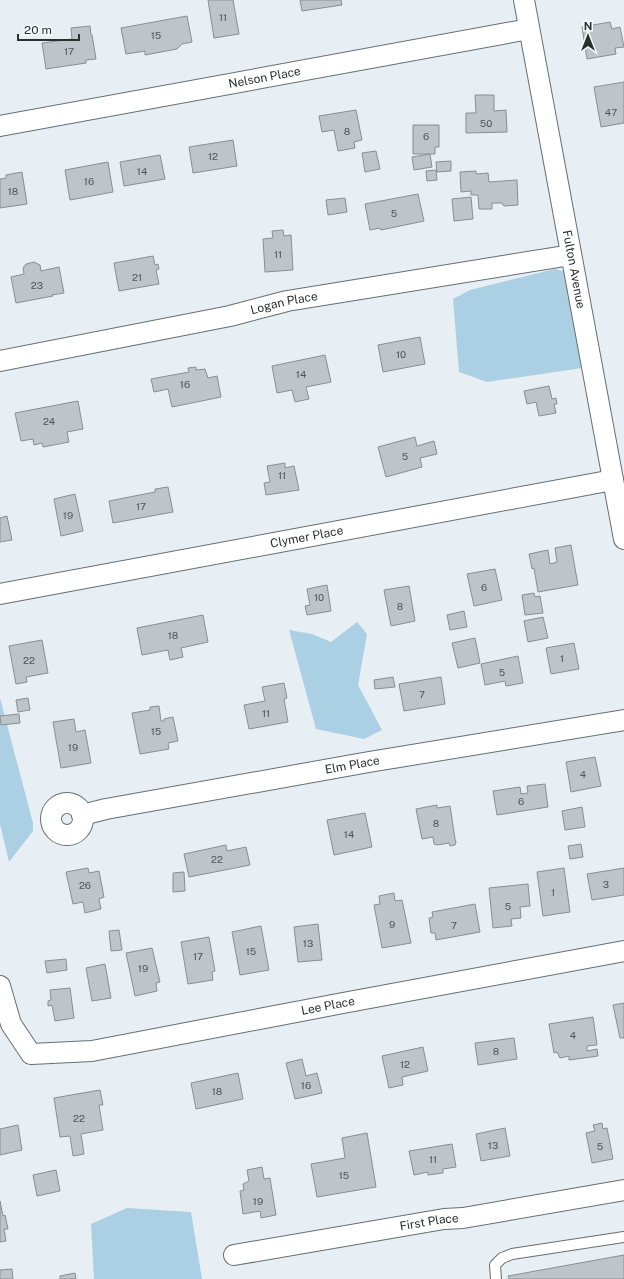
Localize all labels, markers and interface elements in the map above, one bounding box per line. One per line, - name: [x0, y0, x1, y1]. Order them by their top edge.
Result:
- house number: 11: [219, 11, 227, 23]
- scale bar: [18, 16, 79, 42]
- north arrow: [568, 16, 608, 56]
- text: N: [584, 20, 592, 32]
- text: 20 m: [24, 23, 52, 37]
- house number: 15: [151, 29, 161, 41]
- house number: 17: [64, 45, 74, 57]
- street label: Nelson Place: [227, 64, 302, 91]
- house number: 47: [605, 106, 617, 118]
- house number: 50: [480, 117, 492, 129]
- house number: 8: [344, 125, 350, 137]
- house number: 6: [423, 130, 429, 142]
- house number: 12: [208, 150, 218, 162]
- house number: 14: [137, 165, 147, 177]
- house number: 16: [84, 175, 94, 187]
- house number: 18: [8, 185, 18, 197]
- house number: 5: [391, 207, 397, 219]
- street label: Fulton Avenue: [560, 229, 588, 310]
- house number: 11: [274, 248, 282, 260]
- house number: 21: [132, 271, 142, 283]
- house number: 23: [31, 279, 43, 291]
- street label: Logan Place: [249, 289, 319, 317]
- house number: 10: [396, 348, 406, 360]
- house number: 14: [296, 368, 306, 380]
- house number: 16: [180, 378, 190, 390]
- house number: 24: [43, 415, 55, 427]
- house number: 5: [402, 450, 408, 462]
- house number: 11: [278, 469, 286, 481]
- house number: 17: [136, 500, 146, 512]
- house number: 19: [63, 509, 73, 521]
- street label: Clymer Place: [269, 523, 345, 551]
- house number: 6: [481, 581, 487, 593]
- house number: 10: [314, 591, 324, 603]
- house number: 8: [397, 600, 403, 612]
- house number: 18: [168, 629, 178, 641]
- house number: 1: [560, 652, 564, 664]
- house number: 22: [23, 654, 35, 666]
- house number: 5: [499, 666, 505, 678]
- house number: 7: [419, 688, 425, 700]
- house number: 11: [262, 707, 270, 719]
- house number: 15: [151, 725, 161, 737]
- house number: 19: [68, 741, 78, 753]
- street label: Elm Place: [324, 753, 381, 777]
- house number: 4: [580, 768, 586, 780]
- house number: 6: [518, 795, 524, 807]
- house number: 8: [433, 817, 439, 829]
- house number: 14: [344, 828, 354, 840]
- house number: 22: [211, 853, 223, 865]
- house number: 3: [603, 878, 609, 890]
- house number: 26: [79, 879, 91, 891]
- house number: 1: [551, 886, 555, 898]
- house number: 5: [505, 900, 511, 912]
- house number: 9: [389, 918, 395, 930]
- house number: 7: [451, 919, 457, 931]
- house number: 13: [303, 937, 313, 949]
- house number: 15: [246, 945, 256, 957]
- house number: 17: [193, 950, 203, 962]
- house number: 19: [138, 962, 148, 974]
- street label: Lee Place: [300, 994, 356, 1018]
- house number: 4: [570, 1029, 576, 1041]
- house number: 8: [493, 1045, 499, 1057]
- house number: 12: [400, 1058, 410, 1070]
- house number: 16: [301, 1079, 311, 1091]
- house number: 18: [212, 1085, 222, 1097]
- house number: 22: [73, 1112, 85, 1124]
- house number: 13: [488, 1139, 498, 1151]
- house number: 5: [597, 1140, 603, 1152]
- house number: 11: [429, 1153, 437, 1165]
- house number: 15: [339, 1169, 349, 1181]
- house number: 19: [253, 1195, 263, 1207]
- street label: First Place: [399, 1211, 459, 1233]

